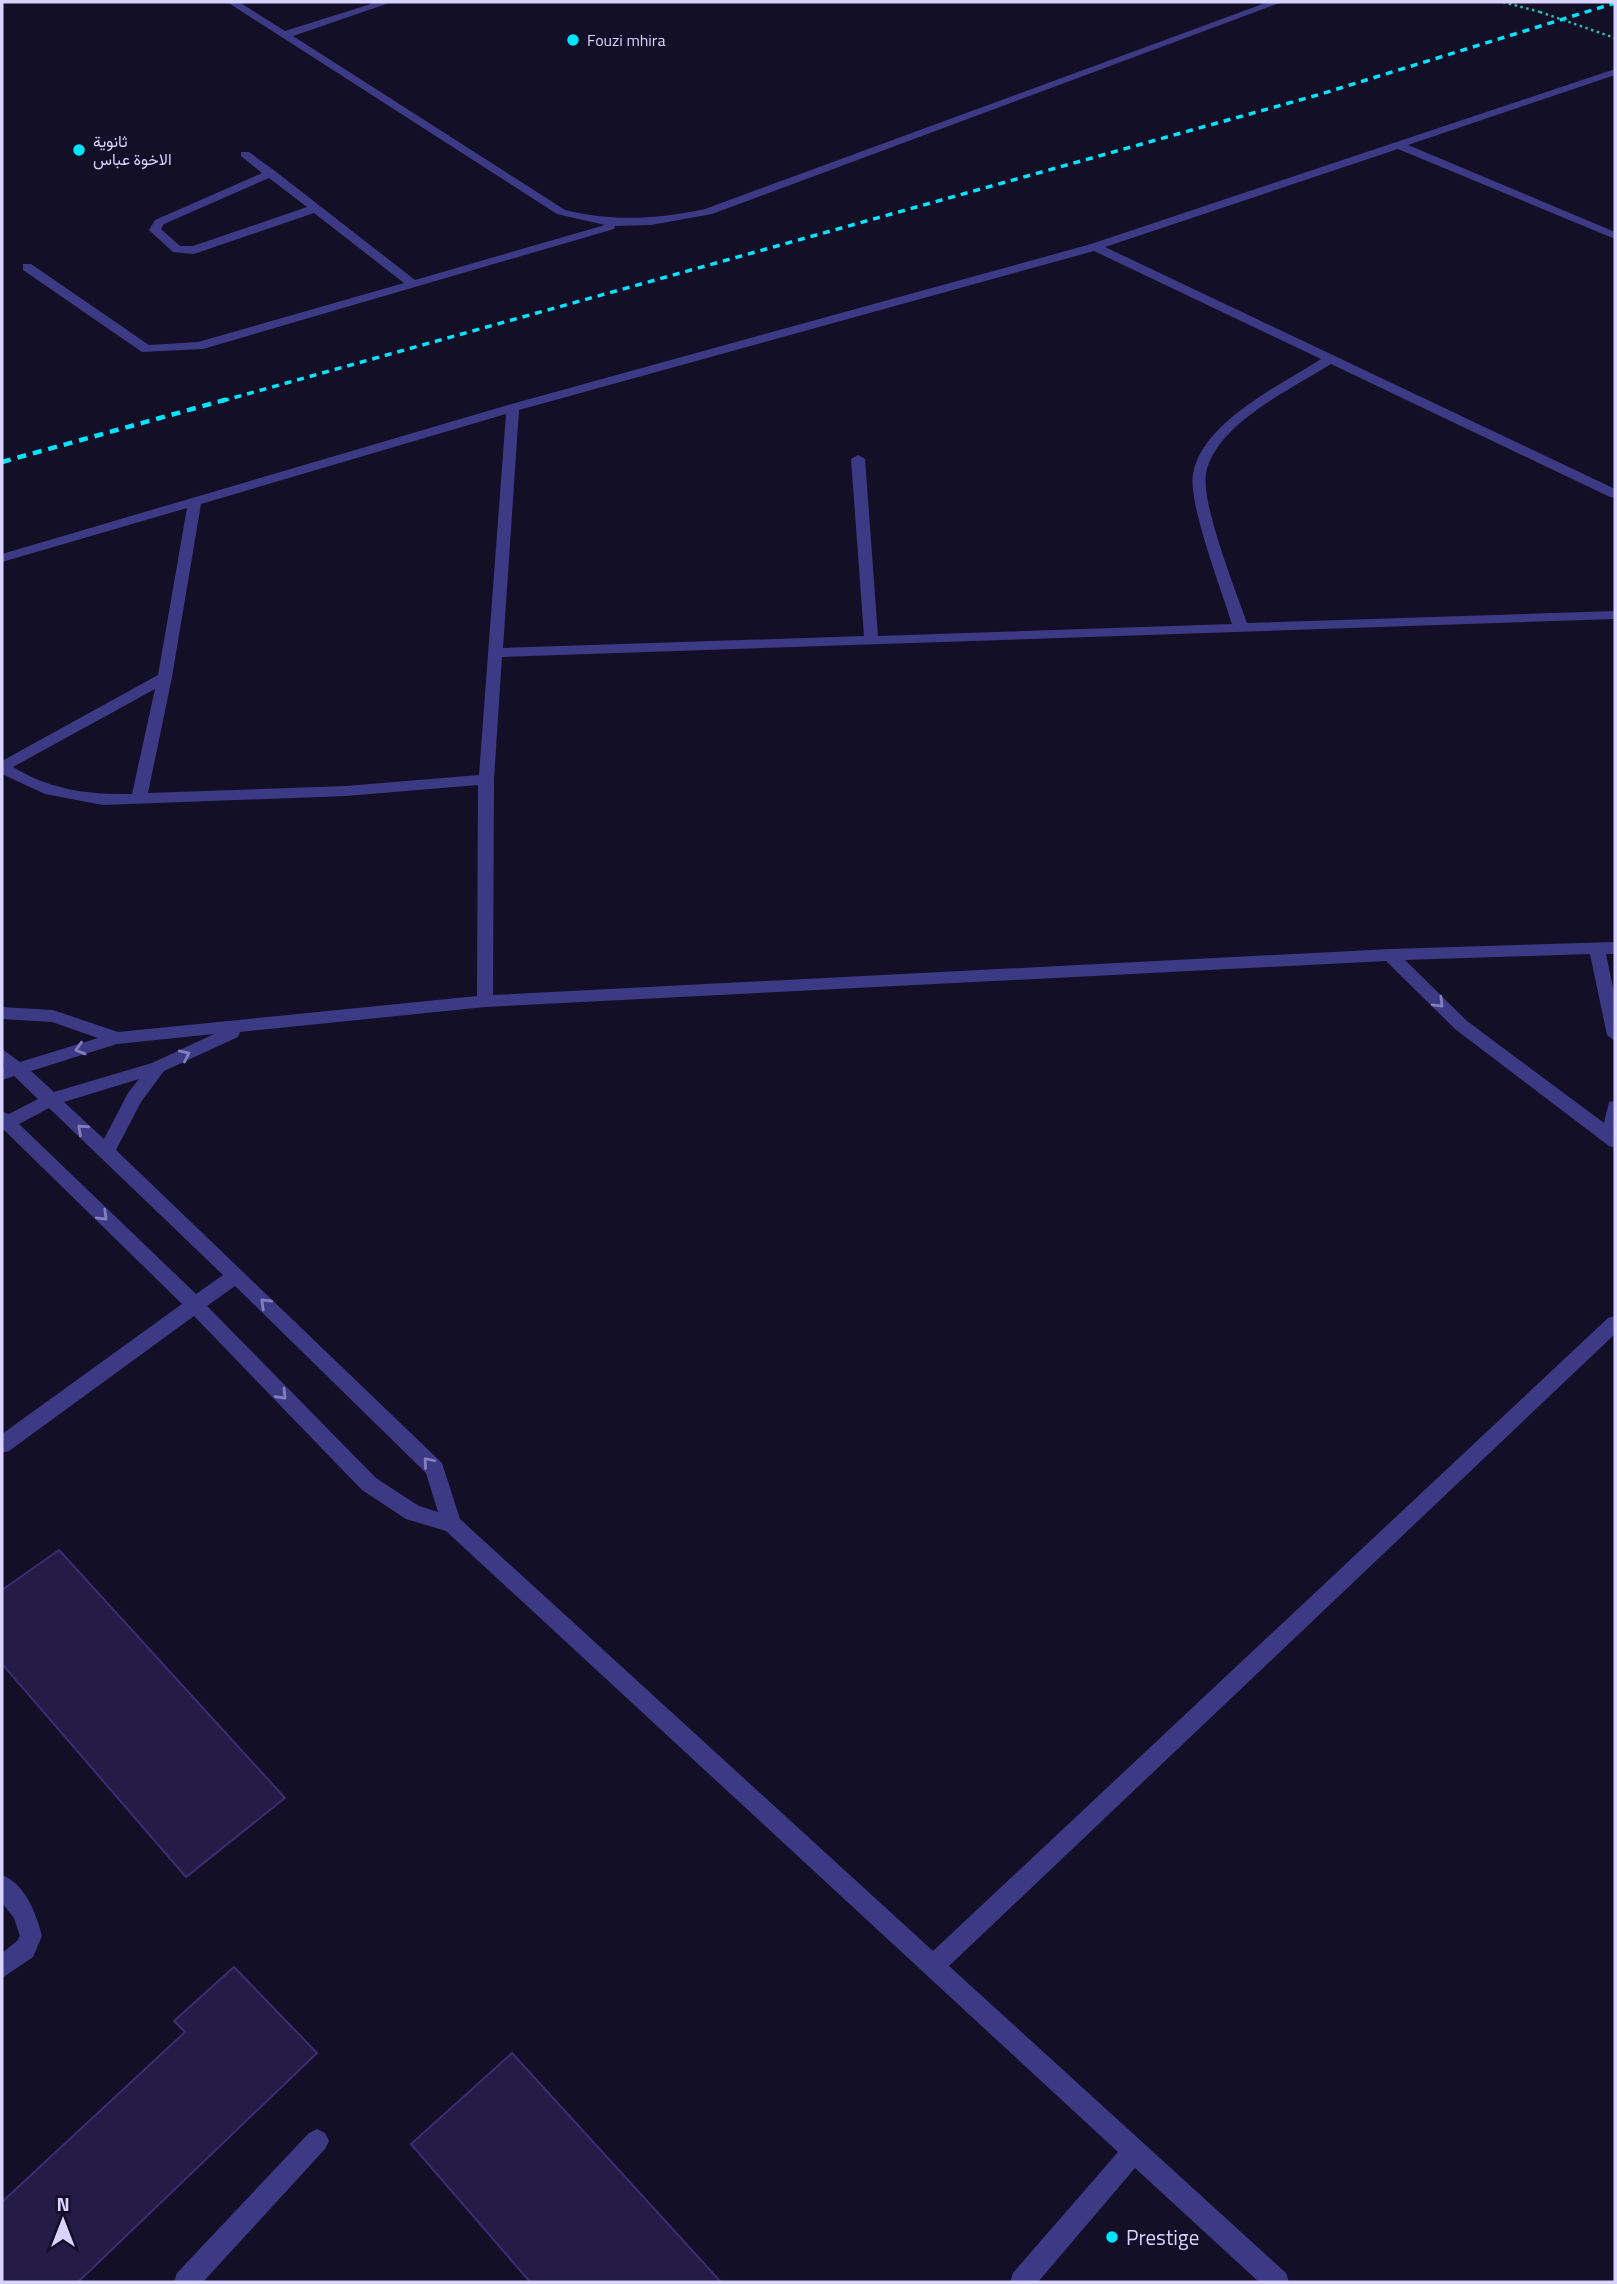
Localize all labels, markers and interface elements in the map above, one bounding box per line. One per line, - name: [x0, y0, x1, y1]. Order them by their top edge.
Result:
- place label: Fouzi mhira: [587, 28, 665, 52]
- marker: Fouzi mhira: [565, 32, 581, 48]
- place label: ثانوية الاخوة عباس: [93, 129, 172, 171]
- marker: ثانوية الاخوة عباس: [71, 142, 87, 158]
- one-way arrow: [1431, 994, 1444, 1007]
- one-way arrow: [75, 1040, 87, 1055]
- one-way arrow: [177, 1049, 190, 1063]
- one-way arrow: [78, 1125, 91, 1137]
- one-way arrow: [95, 1208, 108, 1221]
- one-way arrow: [260, 1298, 273, 1311]
- one-way arrow: [273, 1386, 286, 1399]
- one-way arrow: [423, 1457, 436, 1469]
- north arrow: [28, 2186, 98, 2256]
- text: N: [56, 2189, 70, 2218]
- place label: Prestige: [1126, 2221, 1199, 2253]
- marker: Prestige: [1104, 2229, 1120, 2245]

